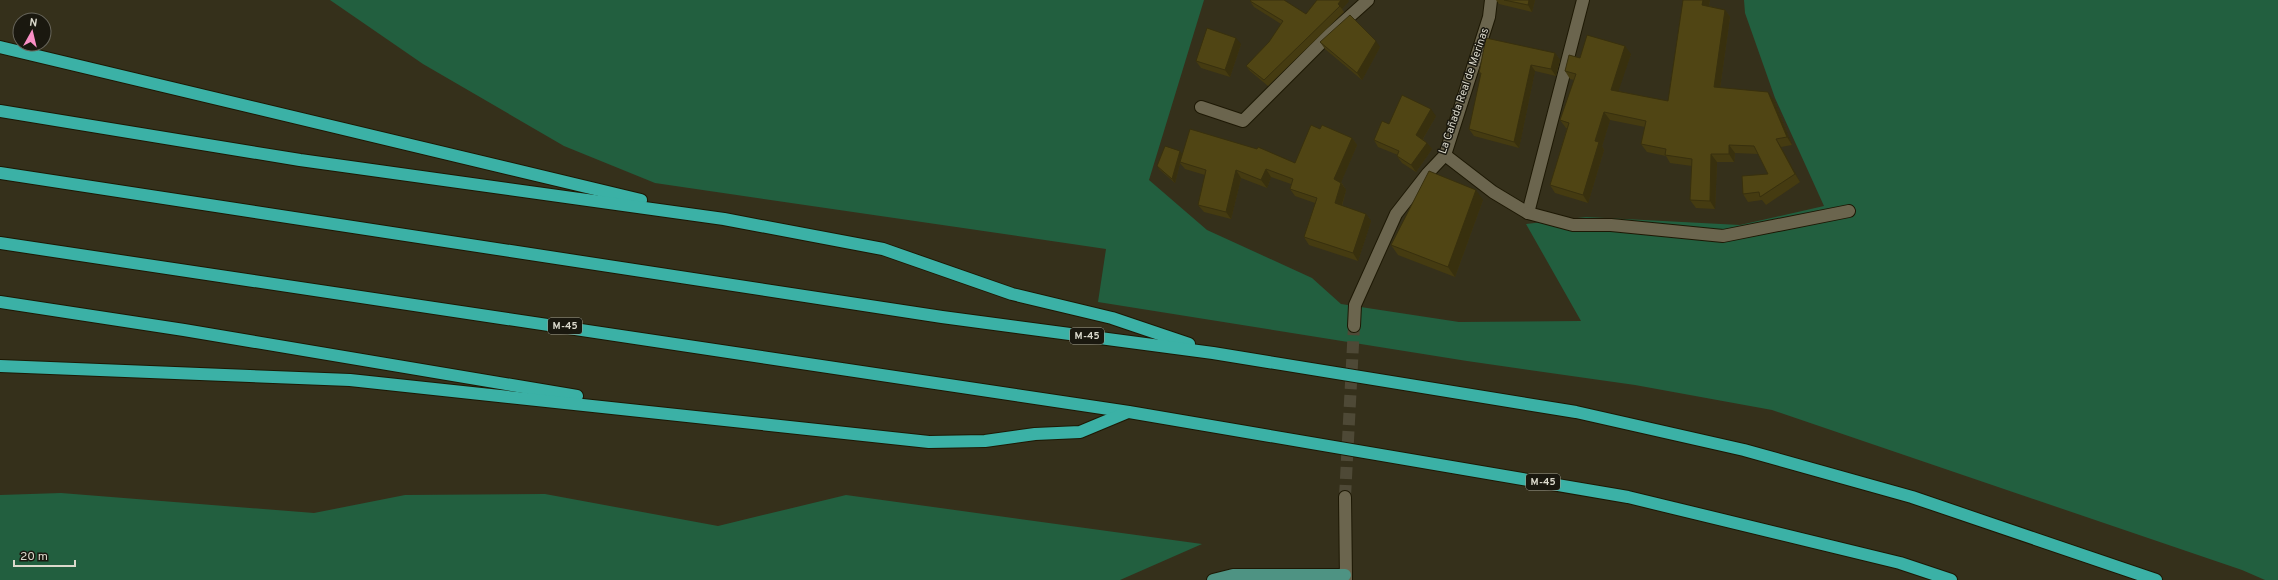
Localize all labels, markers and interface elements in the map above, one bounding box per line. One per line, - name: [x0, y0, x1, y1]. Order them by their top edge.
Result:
- north arrow: [12, 12, 52, 52]
- text: N: [28, 16, 38, 31]
- street label: La Cañada Real de Merinas: [1436, 26, 1492, 156]
- road number: M-45: [548, 318, 582, 334]
- road number: M-45: [1070, 328, 1104, 344]
- road number: M-45: [1526, 474, 1560, 490]
- scale bar: [14, 542, 75, 568]
- text: 20 m: [20, 549, 48, 565]

